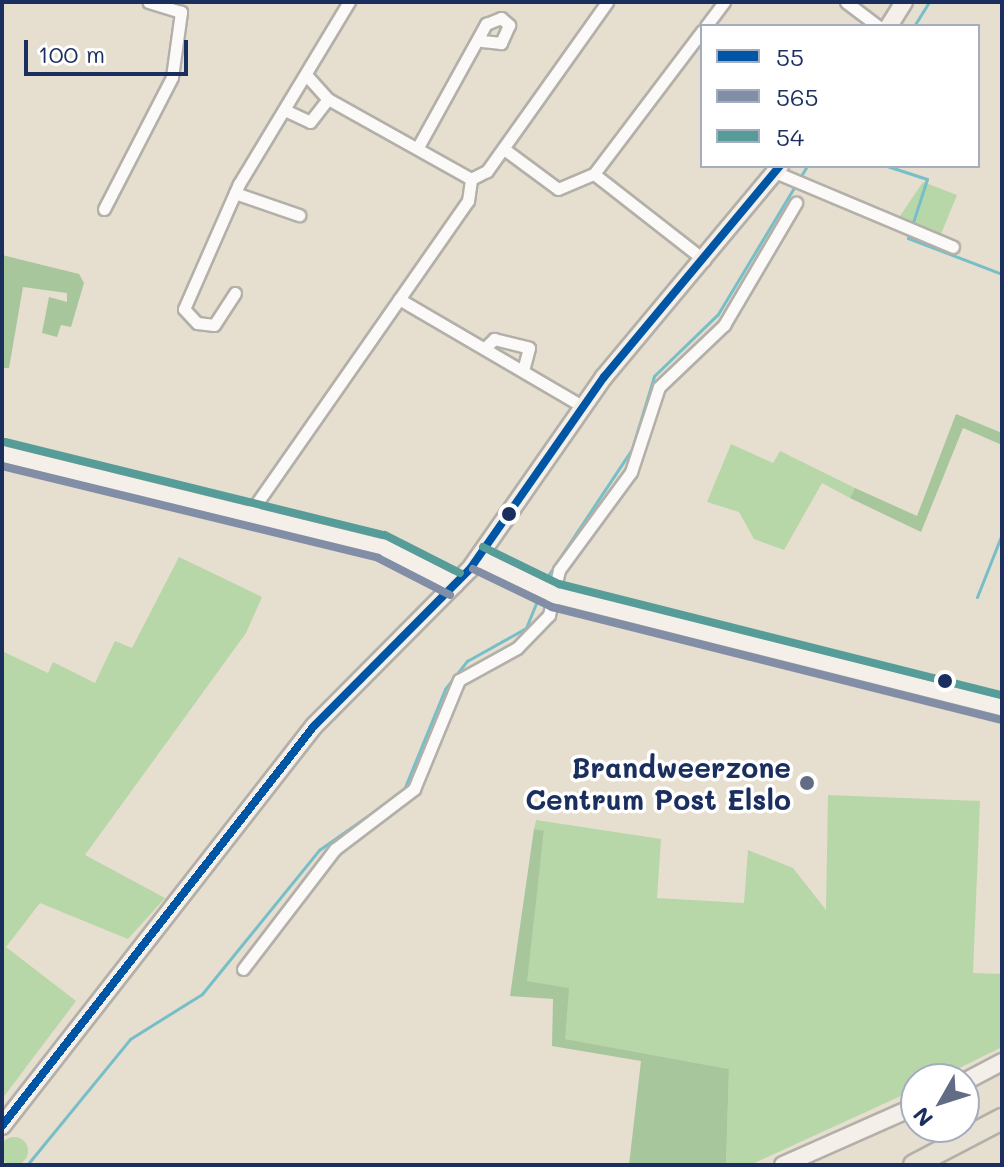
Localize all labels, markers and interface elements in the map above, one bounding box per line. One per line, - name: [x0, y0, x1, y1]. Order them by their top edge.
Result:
- scale bar: [28, 24, 192, 74]
- legend: [700, 24, 980, 168]
- text: 100 m: [38, 38, 105, 69]
- text: 55: [776, 41, 804, 72]
- text: 565: [776, 81, 818, 112]
- text: 54: [776, 121, 804, 152]
- unlabelled marker: [501, 506, 517, 522]
- unlabelled marker: [937, 673, 953, 689]
- place label: Brandweerzone Centrum Post Elslo: [525, 750, 791, 816]
- marker: Brandweerzone Centrum Post Elslo: [798, 774, 816, 792]
- north arrow: [900, 1063, 980, 1143]
- text: N: [906, 1102, 939, 1133]

